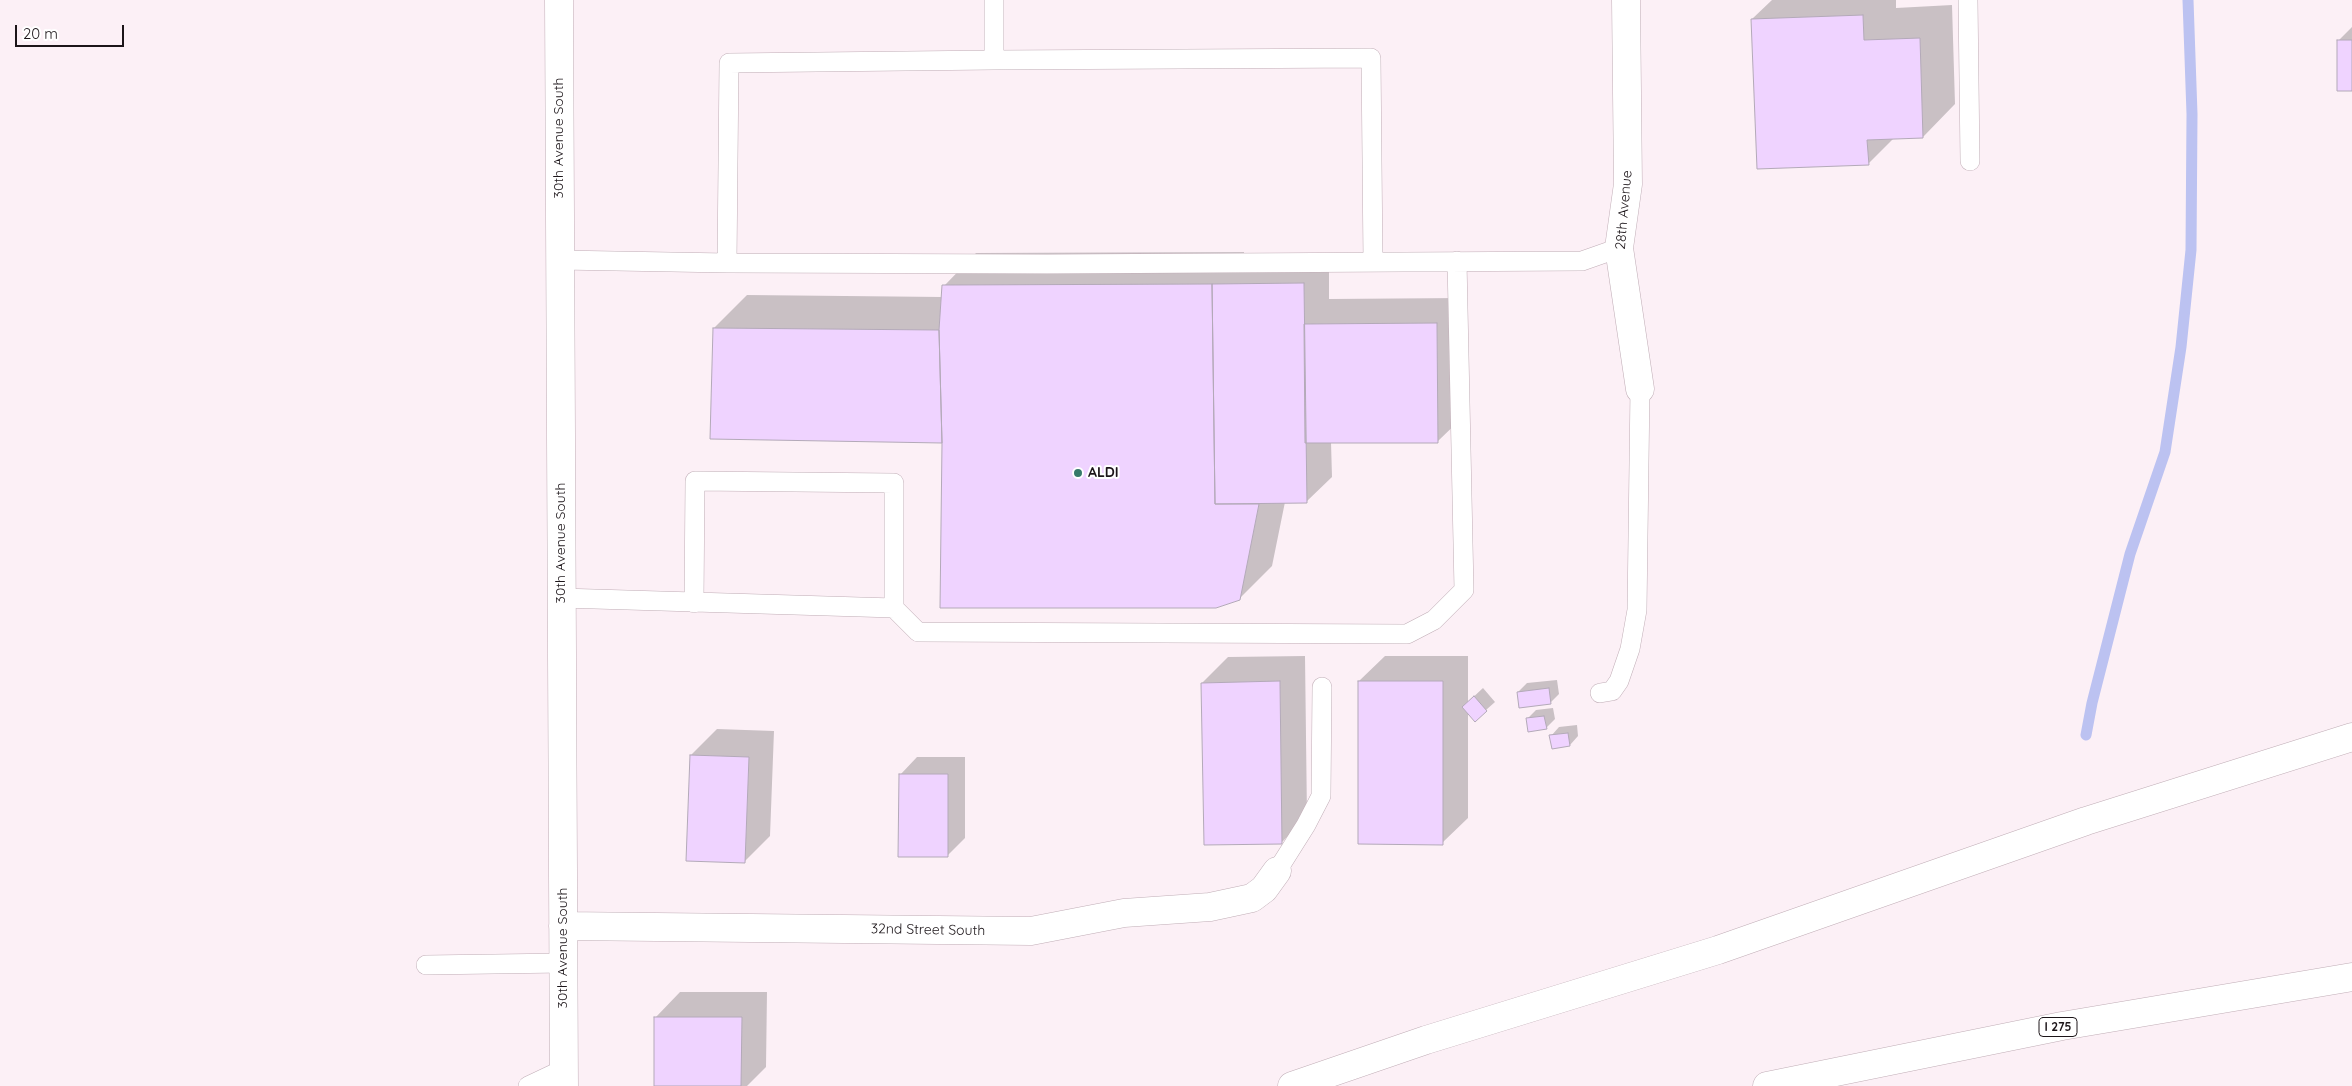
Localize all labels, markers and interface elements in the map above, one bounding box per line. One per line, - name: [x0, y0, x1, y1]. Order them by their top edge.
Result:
- scale bar: [18, 15, 126, 47]
- text: 20 m: [23, 24, 58, 43]
- street label: 30th Avenue South: [551, 78, 567, 198]
- street label: 28th Avenue: [1612, 170, 1636, 250]
- place label: ALDI: [1088, 465, 1119, 481]
- marker: ALDI: [1072, 467, 1084, 479]
- street label: 30th Avenue South: [553, 483, 569, 603]
- street label: 30th Avenue South: [555, 888, 571, 1008]
- street label: 32nd Street South: [871, 921, 985, 939]
- road number: I 275: [2039, 1018, 2077, 1036]

